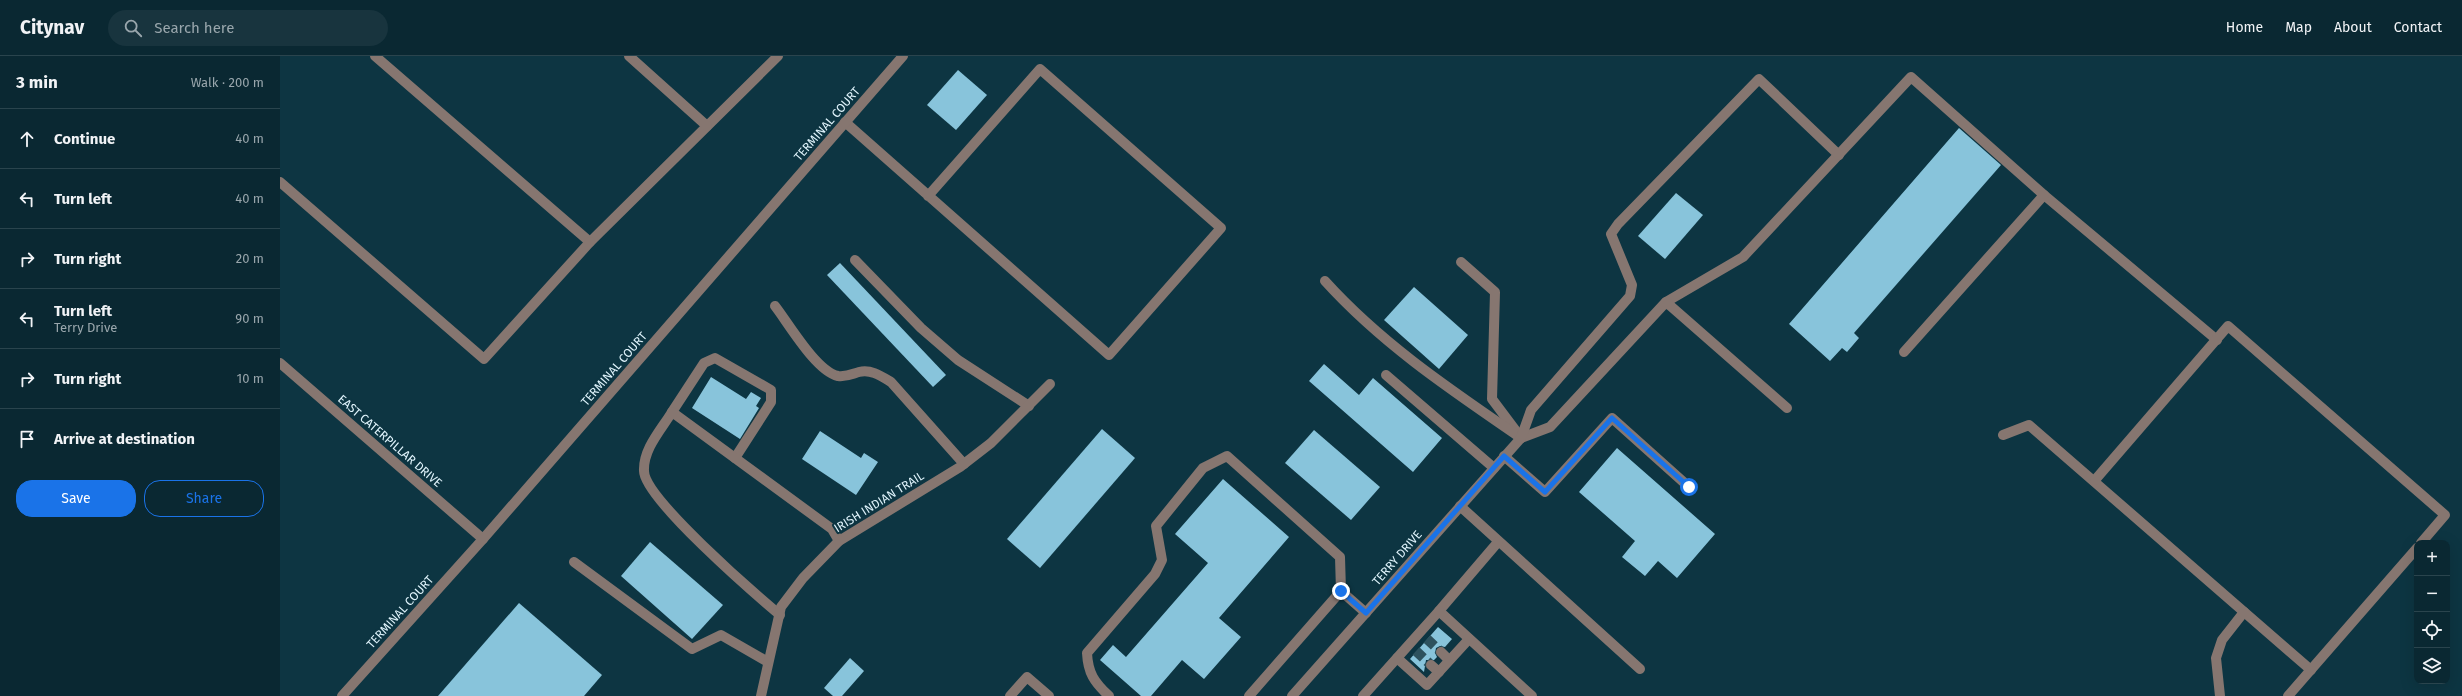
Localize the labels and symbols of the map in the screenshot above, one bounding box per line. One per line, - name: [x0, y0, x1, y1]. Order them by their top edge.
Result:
- street label: TERMINAL COURT: [791, 84, 863, 164]
- street label: TERMINAL COURT: [578, 329, 650, 409]
- street label: EAST CATERPILLAR DRIVE: [335, 392, 445, 490]
- street label: IRISH INDIAN TRAIL: [831, 469, 927, 535]
- route start: [1680, 478, 1698, 496]
- street label: TERRY DRIVE: [1369, 528, 1425, 588]
- street label: TERMINAL COURT: [364, 572, 437, 651]
- route end: [1332, 582, 1350, 600]

